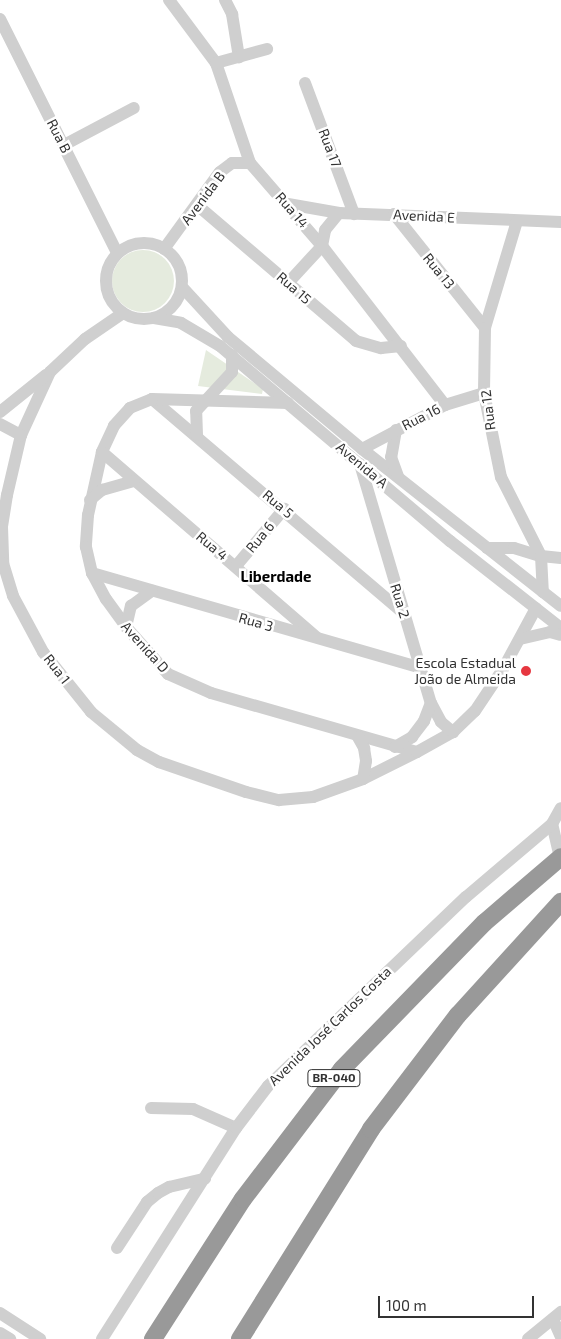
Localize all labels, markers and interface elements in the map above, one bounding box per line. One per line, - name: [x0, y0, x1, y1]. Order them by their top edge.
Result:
- street label: Rua B: [43, 116, 75, 156]
- street label: Rua 17: [315, 126, 345, 170]
- street label: Avenida B: [178, 168, 228, 228]
- street label: Rua 14: [272, 189, 312, 231]
- street label: Avenida E: [393, 206, 455, 226]
- street label: Rua 13: [420, 250, 458, 292]
- street label: Rua 15: [273, 268, 315, 308]
- street label: Rua 12: [477, 389, 499, 431]
- street label: Rua 16: [399, 400, 443, 434]
- street label: Avenida A: [333, 439, 391, 491]
- street label: Rua 5: [259, 486, 297, 522]
- street label: Rua 6: [242, 518, 278, 556]
- street label: Rua 4: [193, 528, 231, 564]
- district label: Liberdade: [241, 568, 311, 586]
- street label: Rua 2: [387, 582, 413, 620]
- street label: Rua 3: [237, 609, 275, 635]
- street label: Avenida D: [118, 618, 172, 676]
- street label: Rua 1: [40, 651, 74, 687]
- place label: Escola Estadual João de Almeida: [414, 655, 516, 688]
- marker: Escola Estadual João de Almeida: [520, 665, 532, 677]
- street label: Avenida José Carlos Costa: [265, 963, 395, 1089]
- road number: BR-040: [306, 1068, 362, 1088]
- scale bar: [381, 1286, 537, 1318]
- text: 100 m: [386, 1296, 427, 1314]

